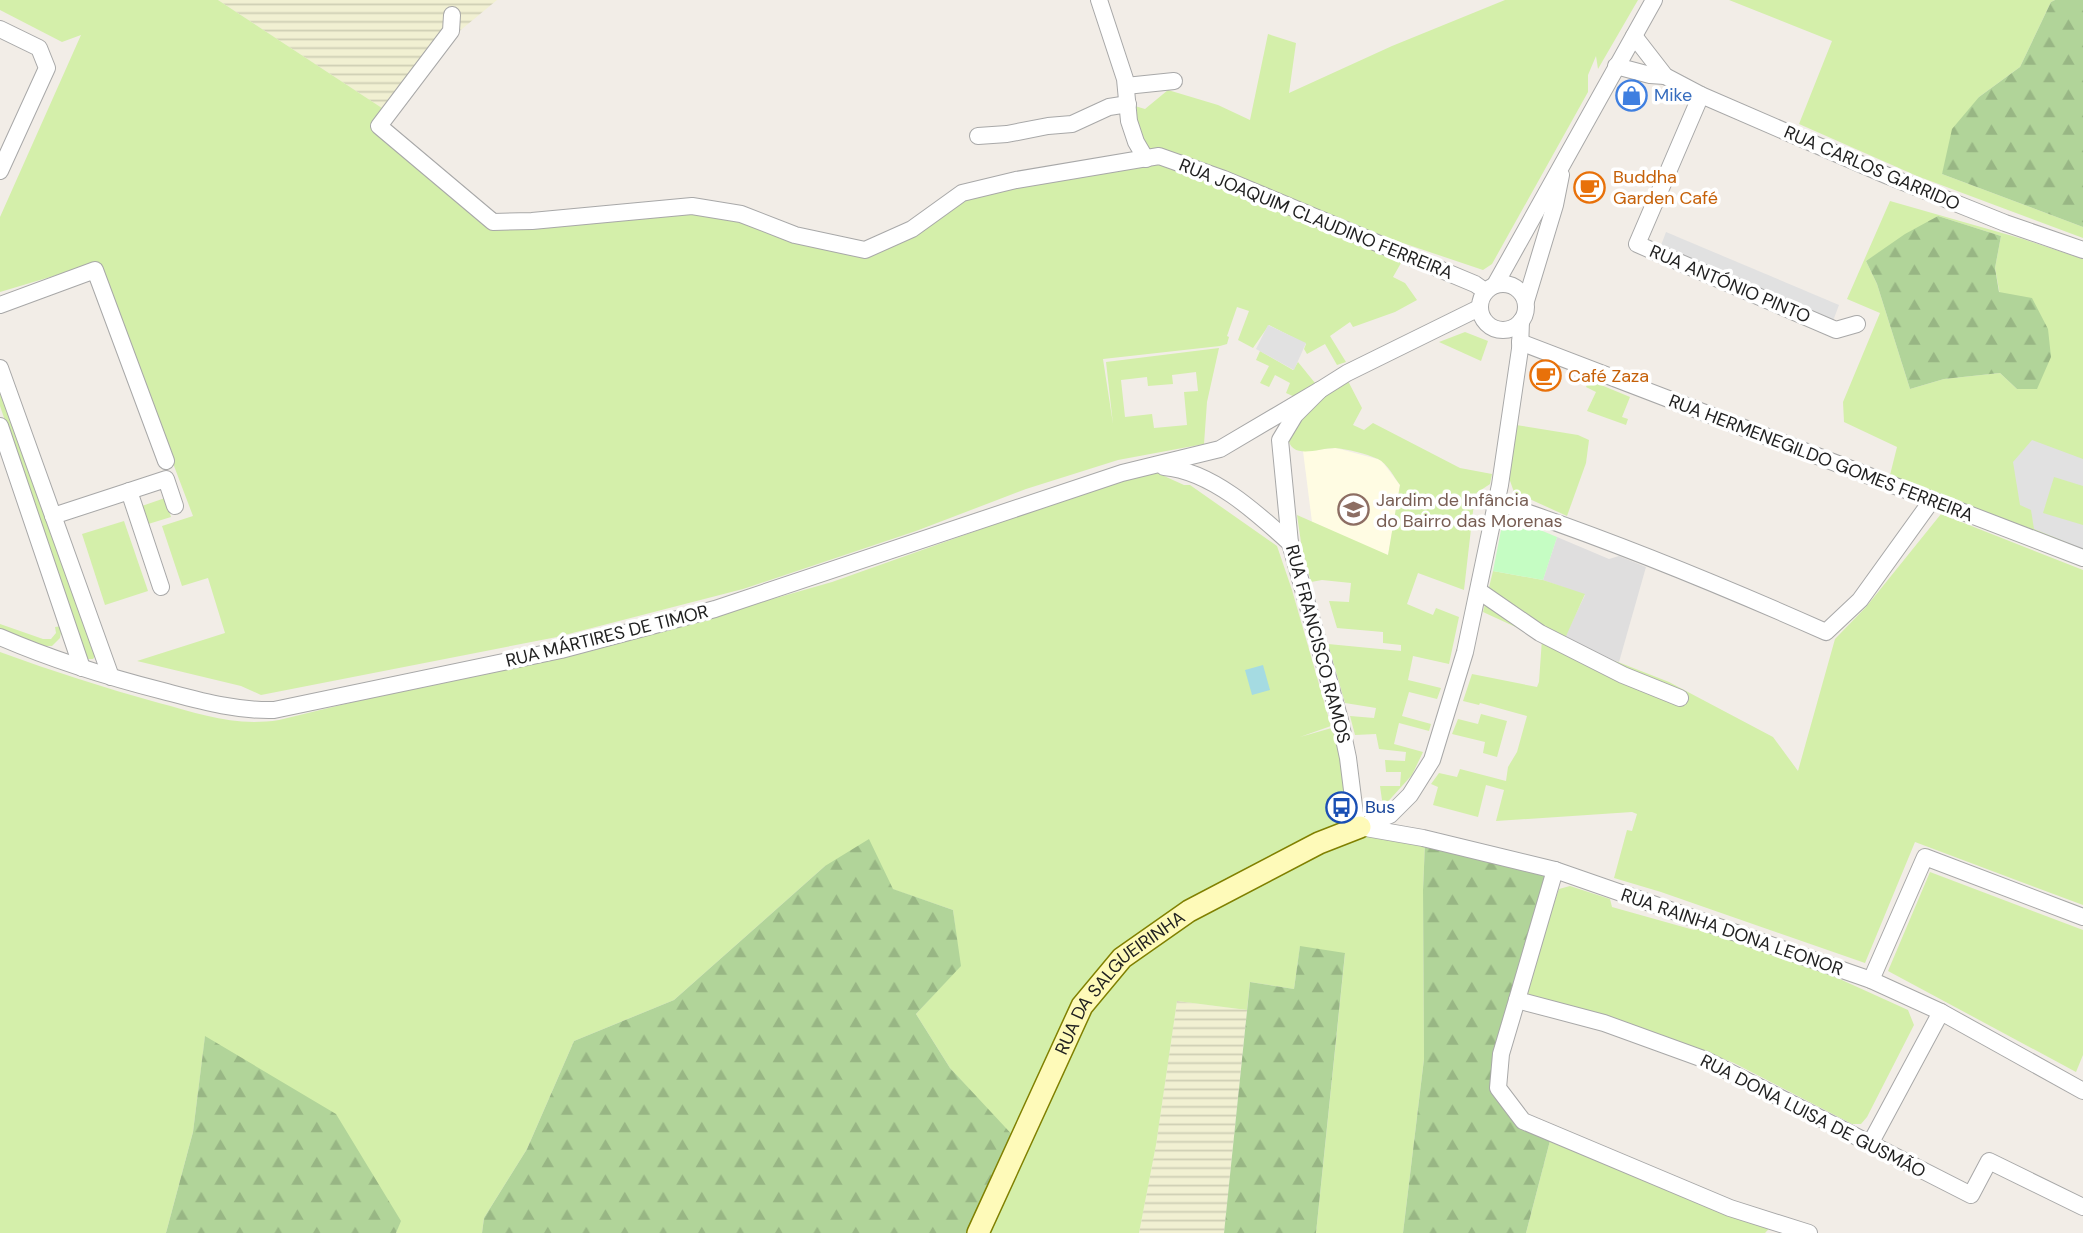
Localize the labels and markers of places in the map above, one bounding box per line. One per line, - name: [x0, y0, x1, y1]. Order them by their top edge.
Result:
- shop icon: Mike: [1614, 78, 1648, 112]
- place label: Mike: [1654, 83, 1692, 107]
- place label: Buddha Garden Café: [1613, 165, 1718, 210]
- cafe icon: Buddha Garden Café: [1573, 170, 1607, 204]
- cafe icon: Café Zaza: [1528, 359, 1562, 393]
- place label: Café Zaza: [1568, 364, 1649, 388]
- place label: Jardim de Infância do Bairro das Morenas: [1376, 488, 1563, 533]
- school or university icon: Jardim de Infância do Bairro das Morenas: [1336, 493, 1370, 527]
- bus stop icon: Bus: [1325, 790, 1359, 824]
- place label: Bus: [1365, 795, 1395, 819]

